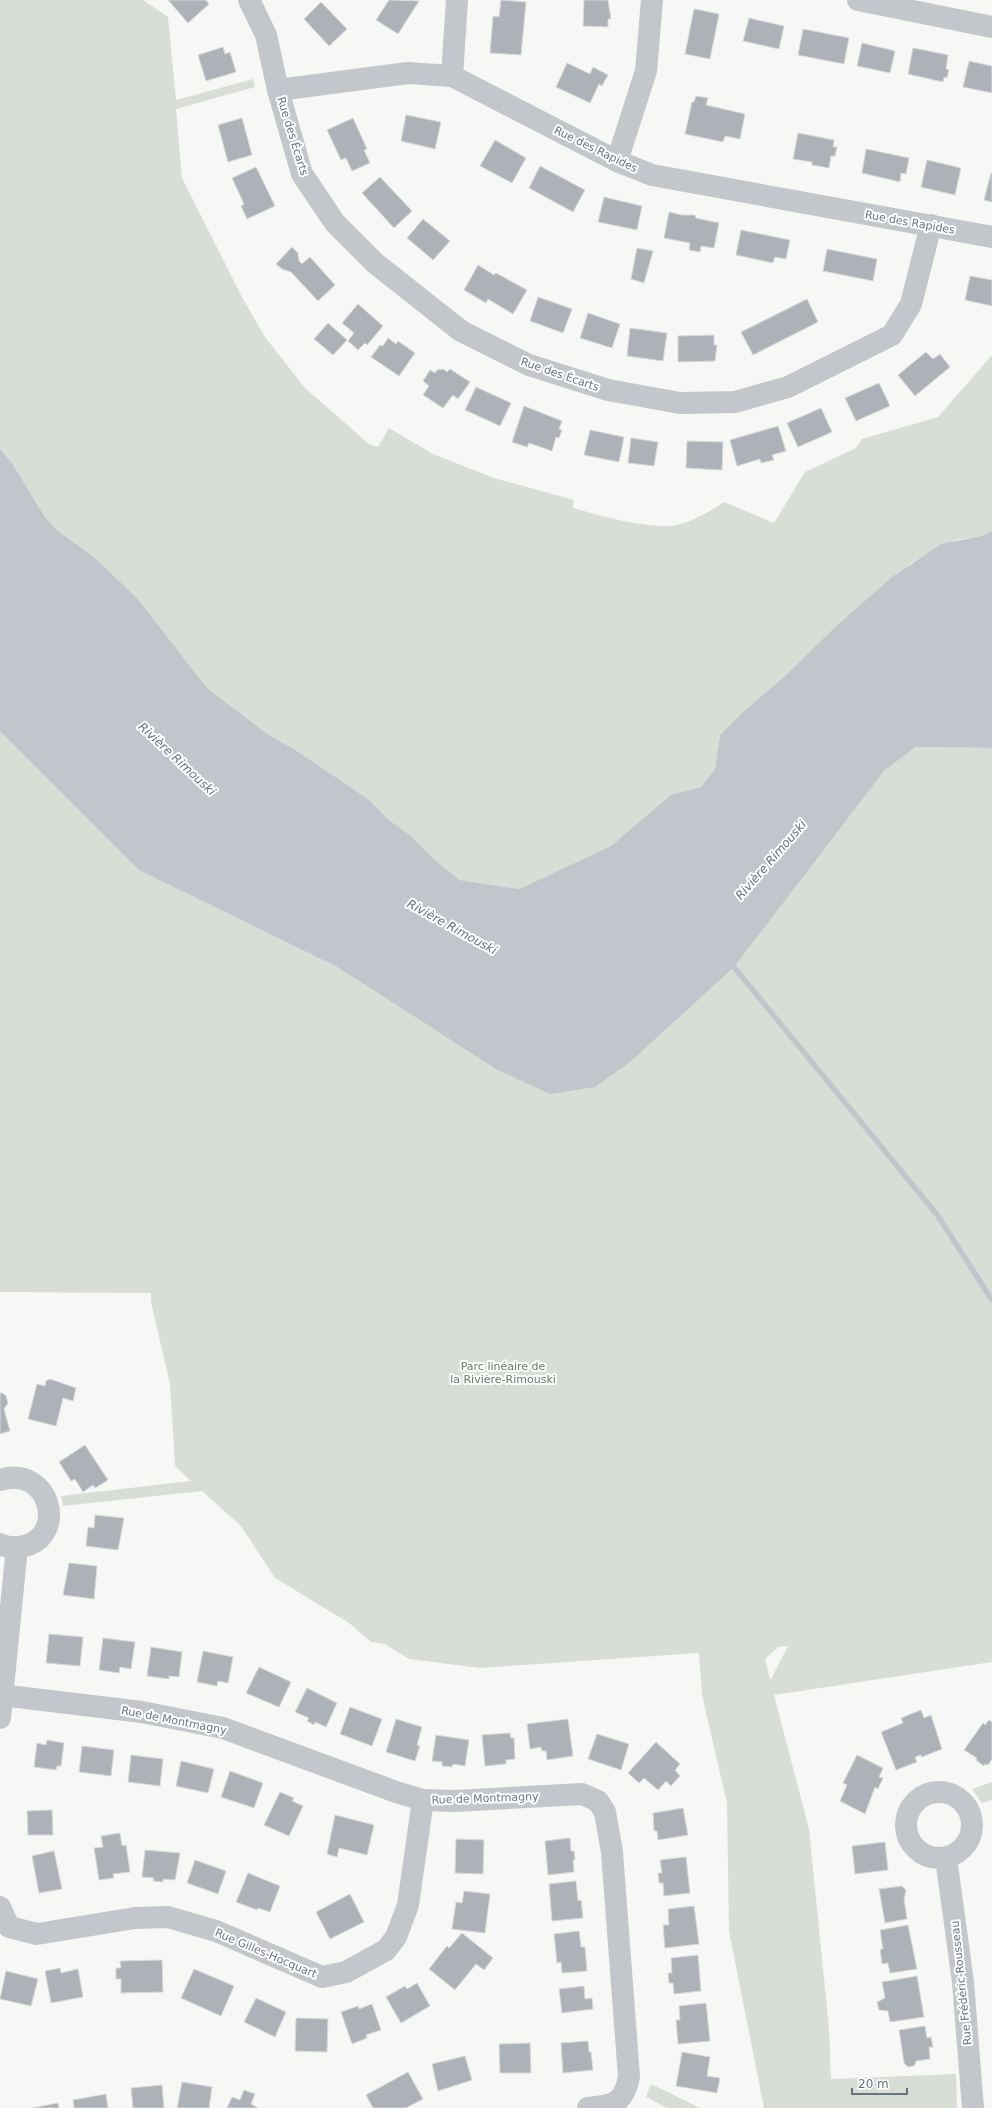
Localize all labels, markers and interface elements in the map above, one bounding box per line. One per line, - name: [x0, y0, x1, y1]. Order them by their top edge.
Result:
- street label: Rue des Écarts: [274, 95, 311, 177]
- street label: Rue des Rapides: [552, 124, 640, 175]
- street label: Rue des Rapides: [864, 208, 956, 237]
- street label: Rue des Écarts: [519, 355, 601, 394]
- water label: Rivière Rimouski: [135, 720, 219, 799]
- water label: Rivière Rimouski: [733, 817, 810, 903]
- water label: Rivière Rimouski: [405, 897, 500, 958]
- park label: Parc linéaire de la Rivière-Rimouski: [450, 1360, 556, 1386]
- street label: Rue de Montmagny: [120, 1704, 228, 1737]
- street label: Rue de Montmagny: [431, 1790, 539, 1807]
- street label: Rue Frédéric-Rousseau: [948, 1920, 975, 2046]
- street label: Rue Gilles-Hocquart: [213, 1926, 319, 1981]
- scale bar: [852, 2070, 907, 2096]
- text: 20 m: [858, 2077, 889, 2091]

